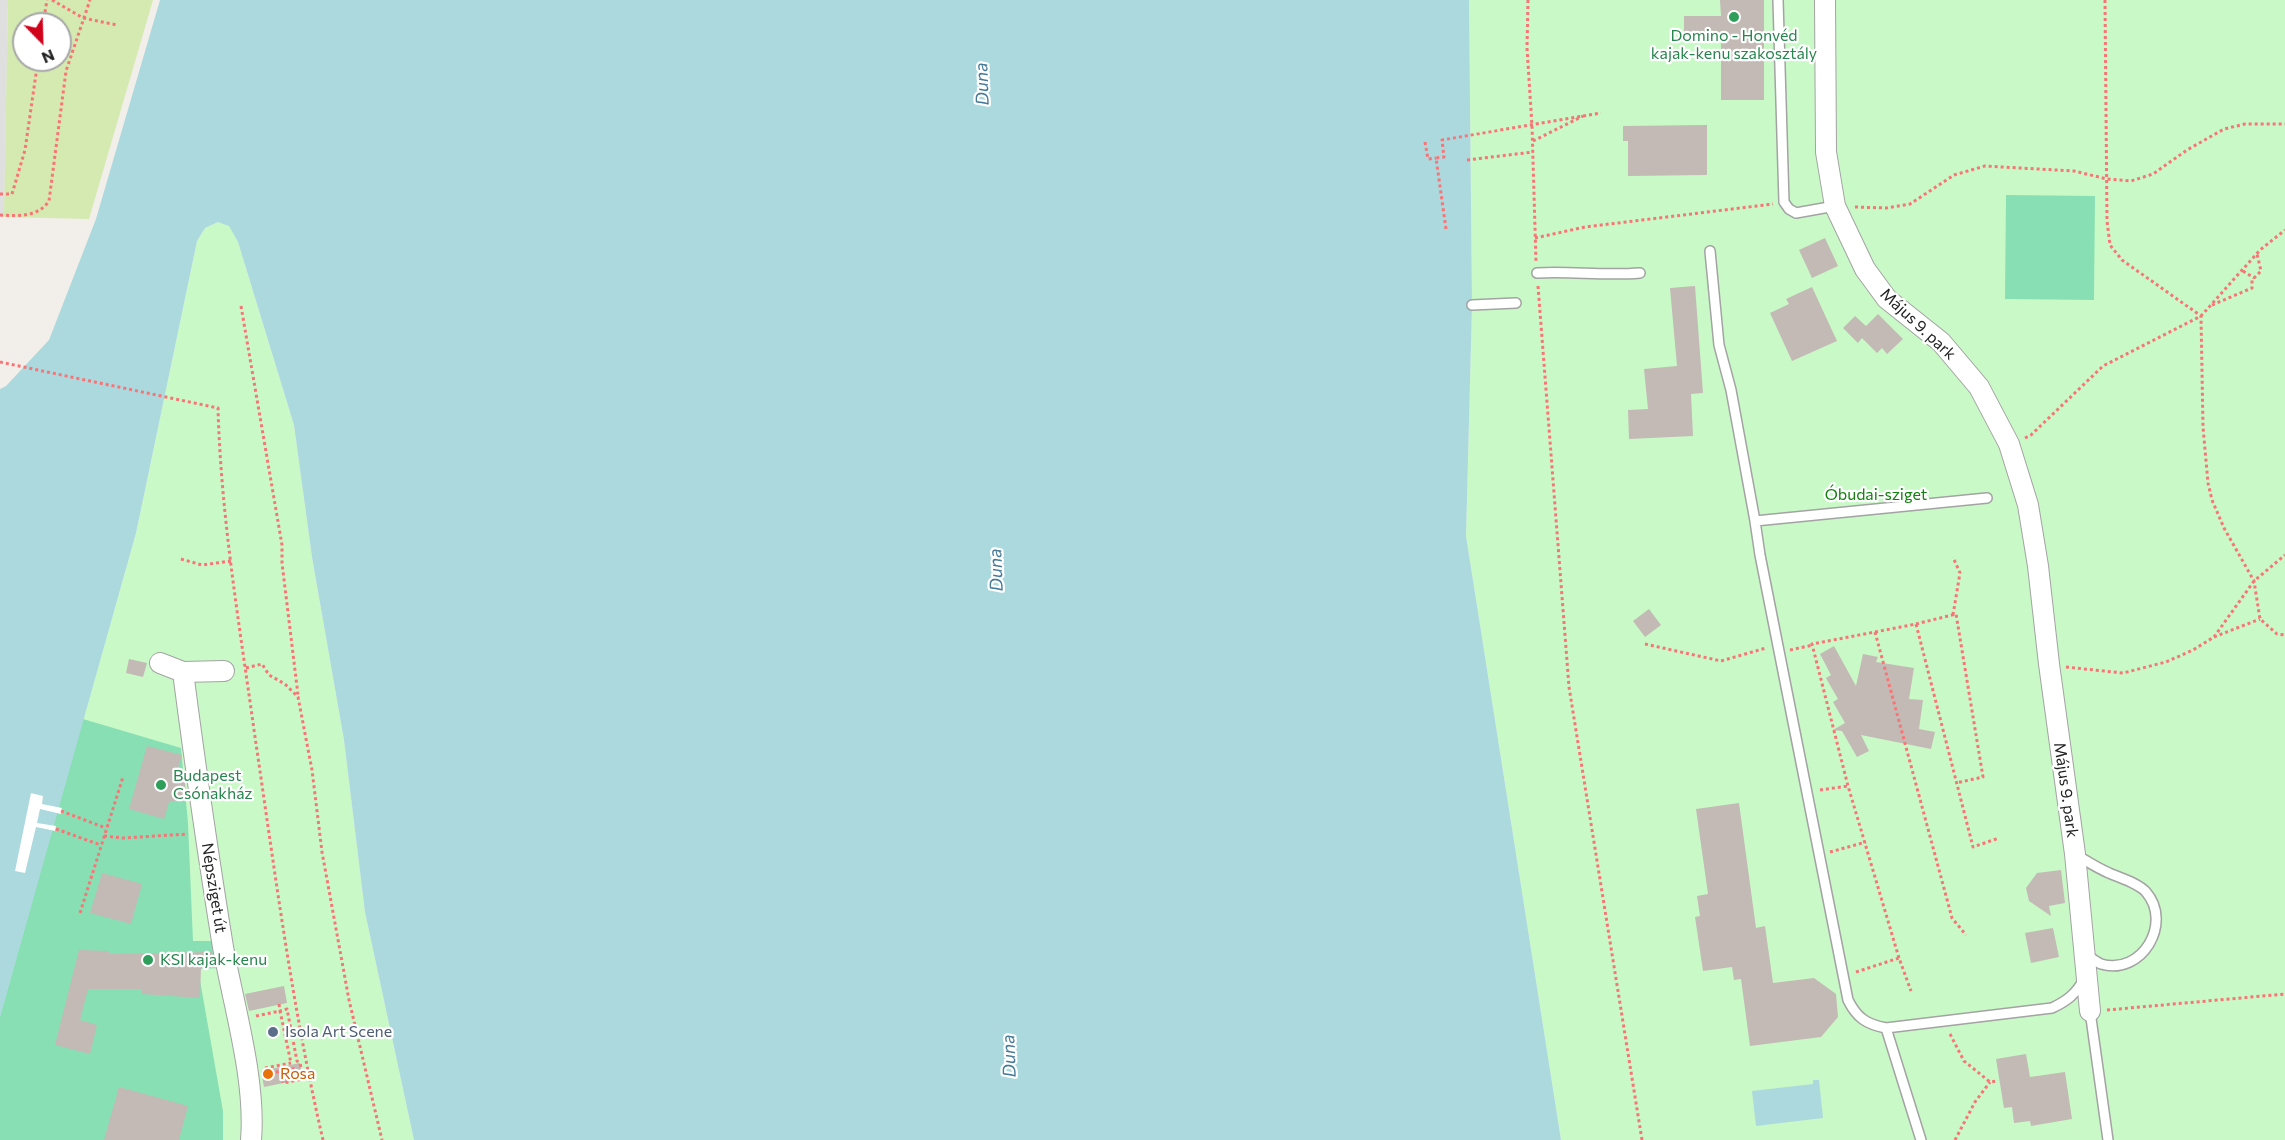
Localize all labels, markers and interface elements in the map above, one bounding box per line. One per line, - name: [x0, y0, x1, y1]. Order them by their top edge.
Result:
- marker: Domino - Honvéd kajak-kenu szakosztály: [1727, 10, 1741, 24]
- north arrow: [12, 12, 72, 72]
- place label: Domino - Honvéd kajak-kenu szakosztály: [1651, 26, 1817, 64]
- text: N: [39, 46, 58, 68]
- water label: Duna: [970, 62, 994, 106]
- street label: Május 9. park: [1876, 284, 1960, 364]
- park label: Óbudai-sziget: [1825, 485, 1927, 505]
- water label: Duna: [984, 548, 1008, 592]
- street label: Május 9. park: [2050, 741, 2082, 839]
- place label: Budapest Csónakház: [173, 766, 252, 804]
- marker: Budapest Csónakház: [154, 778, 168, 792]
- street label: Népsziget út: [197, 842, 231, 934]
- place label: KSI kajak-kenu: [160, 950, 267, 970]
- marker: KSI kajak-kenu: [141, 953, 155, 967]
- place label: Isola Art Scene: [285, 1022, 392, 1042]
- marker: Isola Art Scene: [266, 1025, 280, 1039]
- water label: Duna: [997, 1034, 1021, 1078]
- place label: Rosa: [280, 1064, 315, 1084]
- marker: Rosa: [261, 1067, 275, 1081]

